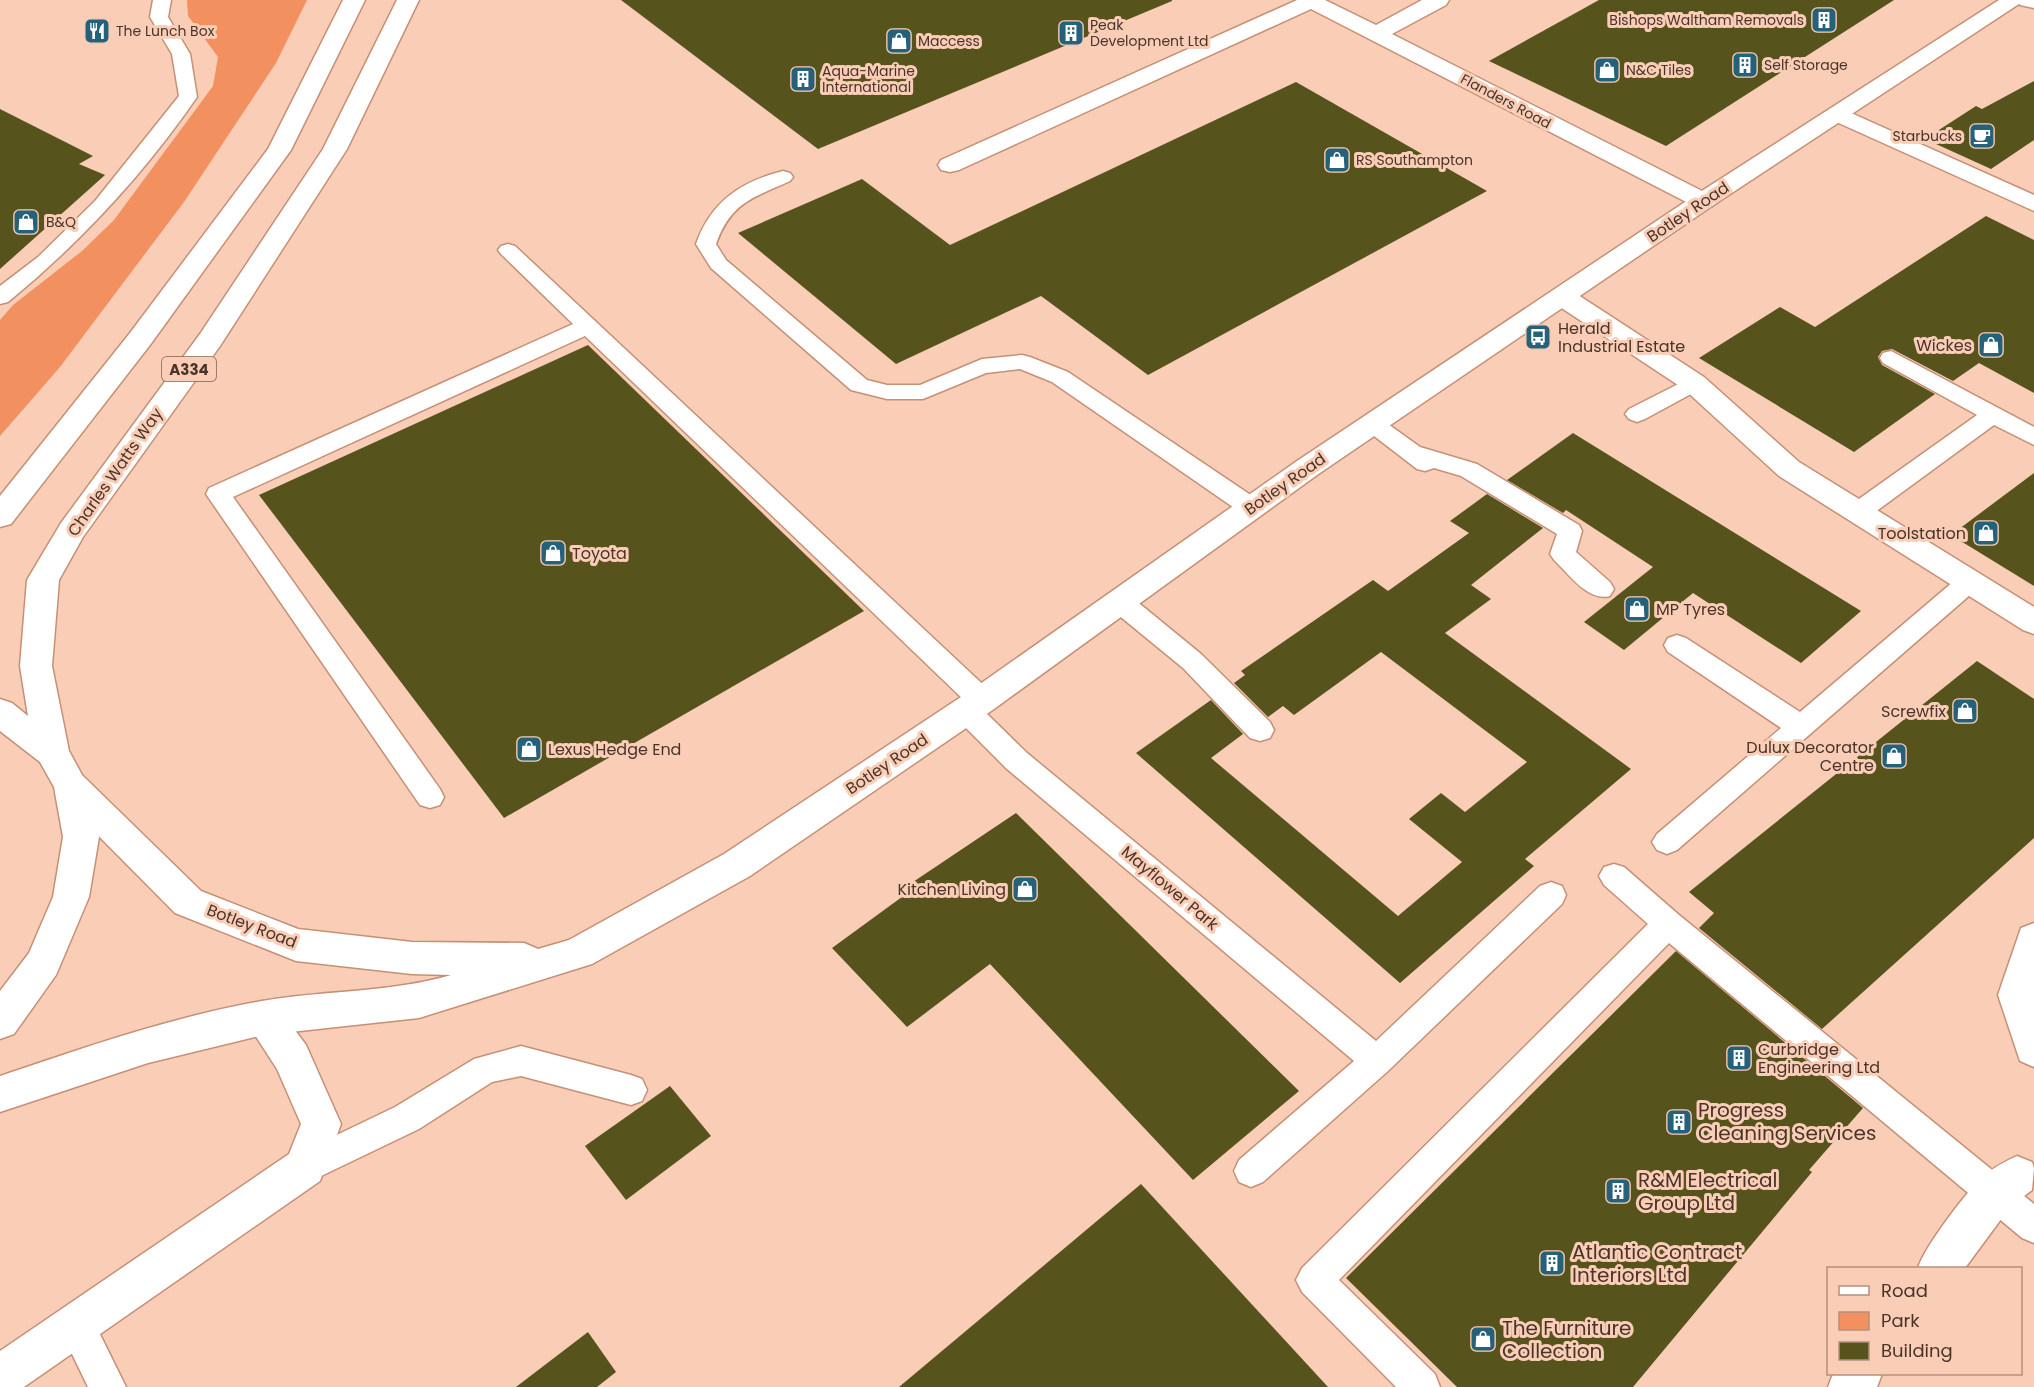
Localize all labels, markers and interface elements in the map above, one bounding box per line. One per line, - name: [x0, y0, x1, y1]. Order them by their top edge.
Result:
- building icon: Bishops Waltham Removals: [1809, 5, 1839, 35]
- place label: Bishops Waltham Removals: [1609, 10, 1804, 30]
- place label: Peak Development Ltd: [1090, 15, 1208, 51]
- restaurant icon: The Lunch Box: [82, 16, 112, 46]
- building icon: Peak Development Ltd: [1056, 18, 1086, 48]
- place label: The Lunch Box: [116, 21, 215, 41]
- shop icon: Maccess: [884, 26, 914, 56]
- place label: Maccess: [918, 31, 980, 51]
- building icon: Self Storage: [1730, 50, 1760, 80]
- shop icon: N&C Tiles: [1592, 55, 1622, 85]
- place label: Self Storage: [1764, 55, 1848, 75]
- place label: N&C Tiles: [1626, 60, 1691, 80]
- place label: Aqua-Marine International: [822, 61, 915, 97]
- building icon: Aqua-Marine International: [788, 64, 818, 94]
- street label: Flanders Road: [1457, 69, 1555, 133]
- cafe icon: Starbucks: [1967, 121, 1997, 151]
- place label: Starbucks: [1893, 126, 1962, 146]
- shop icon: RS Southampton: [1322, 145, 1352, 175]
- place label: RS Southampton: [1356, 150, 1473, 170]
- street label: Botley Road: [1642, 176, 1734, 248]
- shop icon: B&Q: [11, 207, 41, 237]
- place label: B&Q: [46, 212, 76, 232]
- place label: Herald Industrial Estate: [1558, 317, 1685, 358]
- bus stop icon: Herald Industrial Estate: [1523, 322, 1553, 352]
- shop icon: Wickes: [1976, 330, 2006, 360]
- place label: Wickes: [1916, 334, 1972, 357]
- road number: A334: [162, 357, 216, 381]
- street label: Charles Watts Way: [62, 403, 168, 541]
- street label: Botley Road: [1240, 447, 1330, 521]
- shop icon: Toolstation: [1971, 518, 2001, 548]
- place label: Toolstation: [1878, 522, 1966, 545]
- shop icon: Toyota: [538, 538, 568, 568]
- place label: Toyota: [572, 542, 627, 565]
- shop icon: MP Tyres: [1622, 594, 1652, 624]
- place label: MP Tyres: [1656, 598, 1725, 621]
- shop icon: Screwfix: [1950, 696, 1980, 726]
- place label: Screwfix: [1881, 700, 1946, 723]
- street label: Botley Road: [841, 728, 933, 800]
- shop icon: Lexus Hedge End: [514, 734, 544, 764]
- place label: Dulux Decorator Centre: [1746, 736, 1874, 777]
- place label: Lexus Hedge End: [548, 738, 681, 761]
- shop icon: Dulux Decorator Centre: [1879, 741, 1909, 771]
- street label: Mayflower Park: [1116, 840, 1224, 936]
- shop icon: Kitchen Living: [1010, 874, 1040, 904]
- place label: Kitchen Living: [897, 878, 1006, 901]
- street label: Botley Road: [204, 898, 300, 954]
- place label: Curbridge Engineering Ltd: [1758, 1038, 1880, 1079]
- building icon: Curbridge Engineering Ltd: [1724, 1043, 1754, 1073]
- place label: Progress Cleaning Services: [1698, 1096, 1876, 1147]
- building icon: Progress Cleaning Services: [1664, 1107, 1694, 1137]
- place label: R&M Electrical Group Ltd: [1638, 1166, 1777, 1217]
- building icon: R&M Electrical Group Ltd: [1603, 1176, 1633, 1206]
- place label: Atlantic Contract Interiors Ltd: [1572, 1238, 1742, 1289]
- building icon: Atlantic Contract Interiors Ltd: [1537, 1248, 1567, 1278]
- legend: [1827, 1267, 2022, 1375]
- text: Road: [1881, 1278, 1928, 1303]
- text: Park: [1881, 1308, 1920, 1333]
- place label: The Furniture Collection: [1502, 1314, 1631, 1365]
- shop icon: The Furniture Collection: [1468, 1324, 1498, 1354]
- text: Building: [1881, 1338, 1953, 1363]

